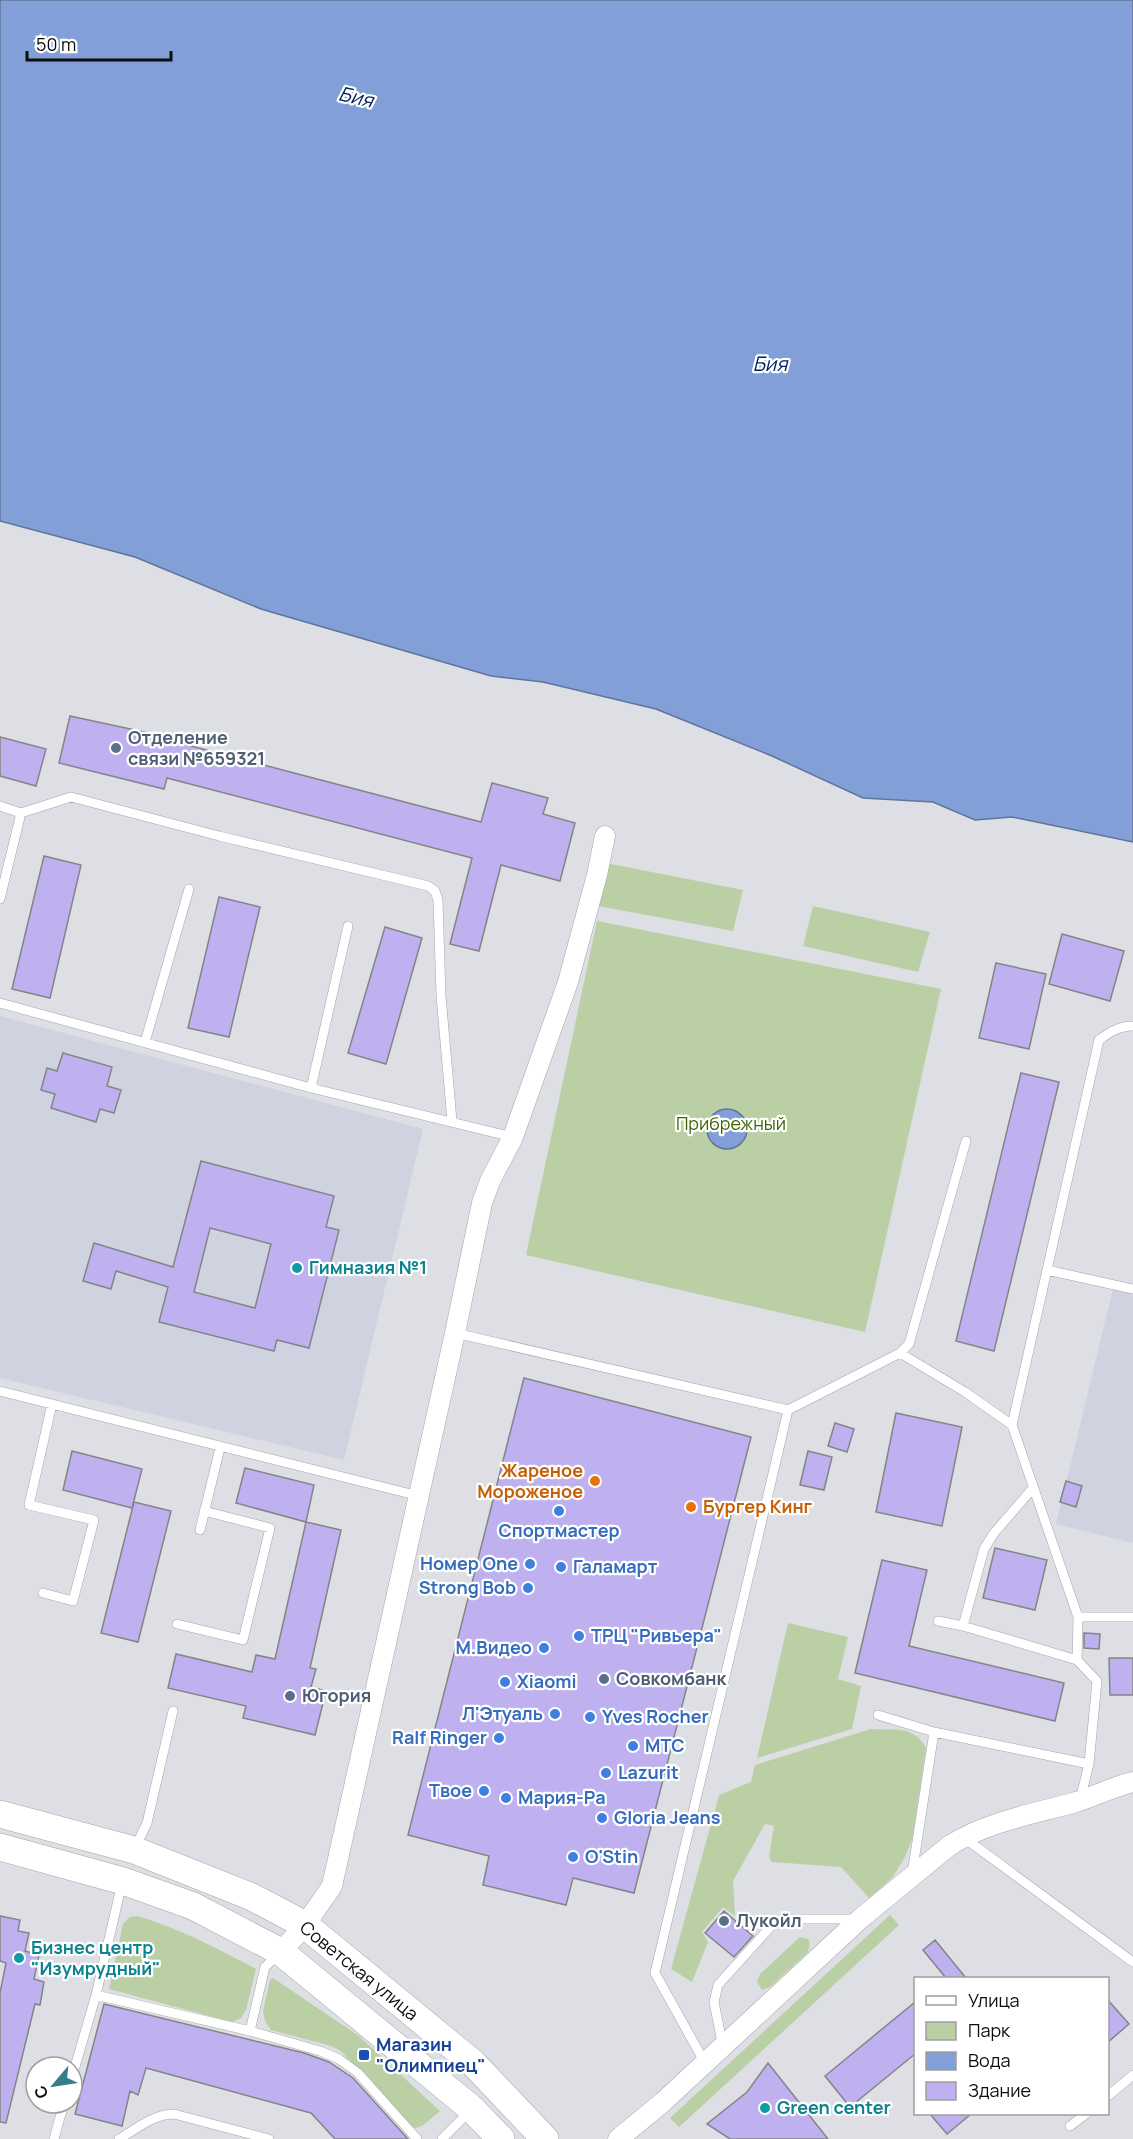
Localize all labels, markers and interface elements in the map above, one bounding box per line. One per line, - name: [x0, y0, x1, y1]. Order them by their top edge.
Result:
- scale bar: [27, 24, 171, 62]
- text: 50 m: [36, 32, 76, 56]
- water label: Бия: [336, 79, 378, 114]
- water label: Бия: [753, 350, 789, 377]
- place label: Отделение связи №659321: [128, 725, 265, 770]
- marker: Отделение связи №659321: [109, 741, 123, 755]
- park label: Прибрежный: [676, 1111, 786, 1135]
- place label: Гимназия №1: [309, 1255, 427, 1279]
- marker: Гимназия №1: [290, 1261, 304, 1275]
- place label: Жареное Мороженое: [477, 1458, 583, 1503]
- marker: Жареное Мороженое: [588, 1474, 602, 1488]
- place label: Бургер Кинг: [703, 1494, 813, 1518]
- marker: Бургер Кинг: [684, 1500, 698, 1514]
- marker: Спортмастер: [552, 1504, 566, 1518]
- place label: Спортмастер: [498, 1518, 620, 1542]
- place label: Номер One: [420, 1551, 518, 1575]
- place label: Галамарт: [573, 1554, 658, 1578]
- marker: Номер One: [523, 1557, 537, 1571]
- marker: Галамарт: [554, 1560, 568, 1574]
- place label: Strong Bob: [419, 1575, 516, 1599]
- marker: Strong Bob: [521, 1581, 535, 1595]
- place label: ТРЦ "Ривьера": [591, 1623, 722, 1647]
- marker: ТРЦ "Ривьера": [572, 1629, 586, 1643]
- place label: М.Видео: [455, 1635, 532, 1659]
- marker: М.Видео: [537, 1641, 551, 1655]
- place label: Совкомбанк: [616, 1666, 727, 1690]
- place label: Xiaomi: [517, 1669, 577, 1693]
- marker: Совкомбанк: [597, 1672, 611, 1686]
- marker: Xiaomi: [498, 1675, 512, 1689]
- place label: Югория: [302, 1683, 371, 1707]
- marker: Югория: [283, 1689, 297, 1703]
- place label: Л'Этуаль: [462, 1701, 543, 1725]
- place label: Yves Rocher: [602, 1704, 709, 1728]
- marker: Л'Этуаль: [548, 1707, 562, 1721]
- marker: Yves Rocher: [583, 1710, 597, 1724]
- place label: Ralf Ringer: [392, 1725, 487, 1749]
- marker: Ralf Ringer: [492, 1731, 506, 1745]
- place label: МТС: [645, 1733, 685, 1757]
- marker: МТС: [626, 1739, 640, 1753]
- place label: Lazurit: [618, 1760, 679, 1784]
- marker: Lazurit: [599, 1766, 613, 1780]
- place label: Твое: [429, 1778, 472, 1802]
- marker: Твое: [477, 1784, 491, 1798]
- place label: Мария-Ра: [518, 1785, 606, 1809]
- marker: Мария-Ра: [499, 1791, 513, 1805]
- place label: Gloria Jeans: [614, 1805, 721, 1829]
- marker: Gloria Jeans: [595, 1811, 609, 1825]
- place label: O'Stin: [585, 1844, 638, 1868]
- marker: O'Stin: [566, 1850, 580, 1864]
- place label: Лукойл: [736, 1908, 802, 1932]
- marker: Лукойл: [717, 1914, 731, 1928]
- street label: Советская улица: [295, 1915, 424, 2025]
- place label: Бизнес центр "Изумрудный": [31, 1935, 161, 1980]
- marker: Бизнес центр "Изумрудный": [12, 1951, 26, 1965]
- legend: [914, 1977, 1109, 2115]
- text: Улица: [968, 1988, 1020, 2012]
- text: Парк: [968, 2018, 1011, 2042]
- place label: Магазин "Олимпиец": [376, 2032, 486, 2077]
- marker: Магазин "Олимпиец": [357, 2048, 371, 2062]
- text: Вода: [968, 2048, 1010, 2072]
- north arrow: [24, 2055, 84, 2115]
- text: Здание: [968, 2078, 1031, 2102]
- text: С: [28, 2082, 53, 2103]
- place label: Green center: [777, 2095, 891, 2119]
- marker: Green center: [758, 2101, 772, 2115]

